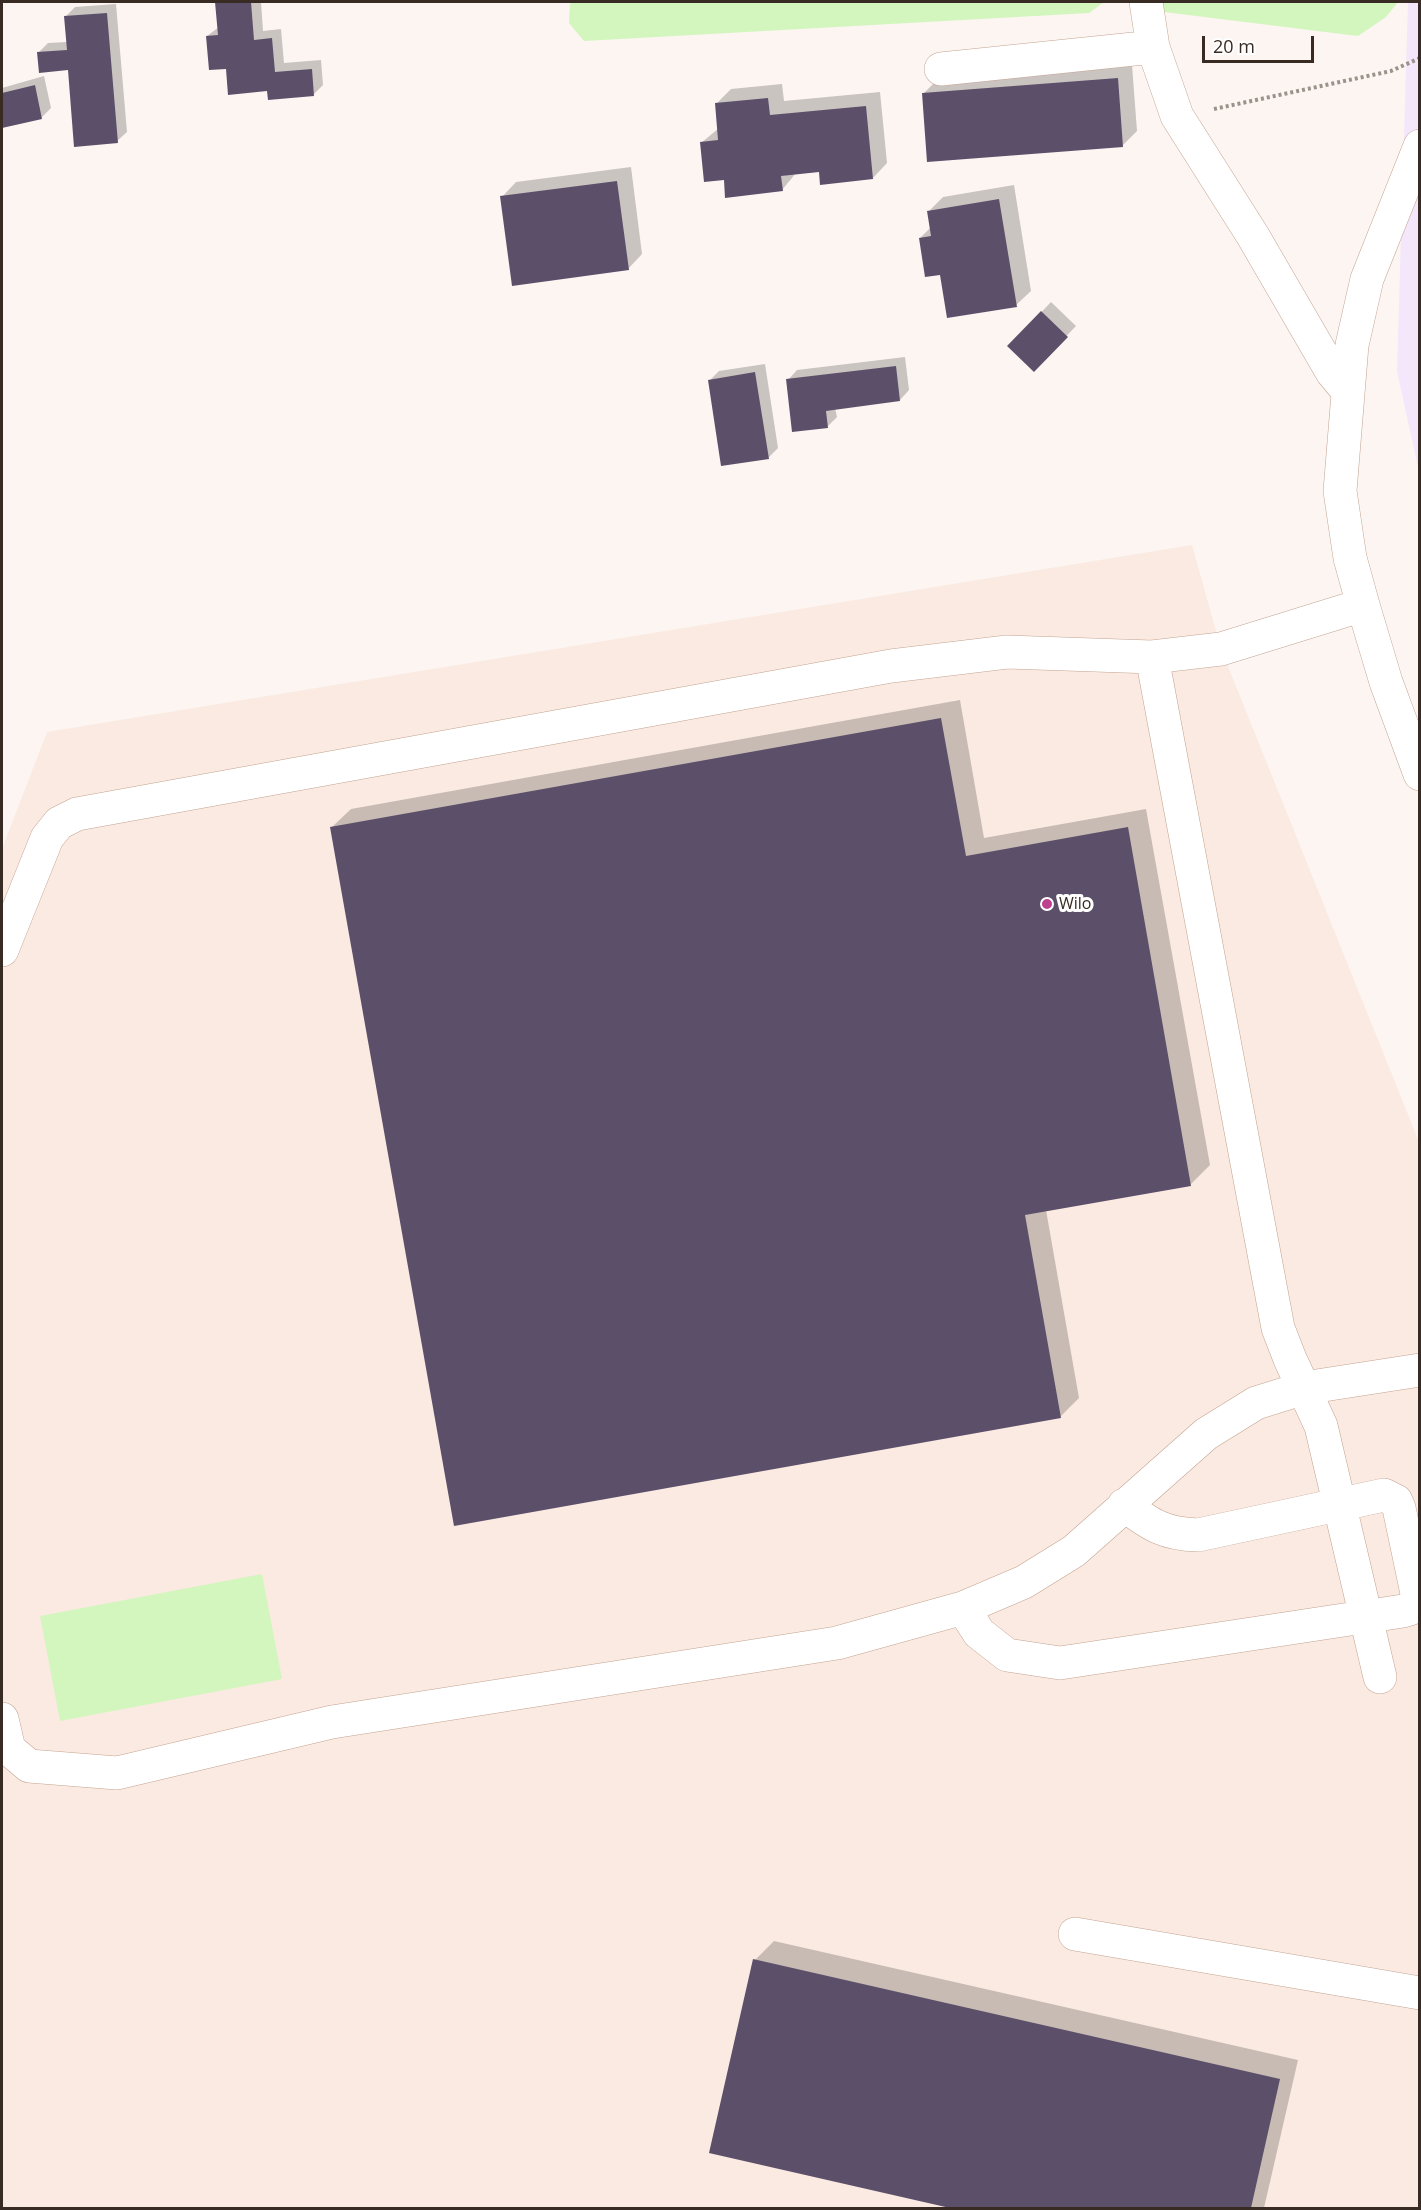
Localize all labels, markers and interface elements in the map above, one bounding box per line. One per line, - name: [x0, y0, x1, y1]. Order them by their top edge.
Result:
- scale bar: [1205, 24, 1318, 62]
- text: 20 m: [1213, 34, 1255, 58]
- place label: Wilo: [1059, 894, 1091, 914]
- marker: Wilo: [1040, 897, 1054, 911]

